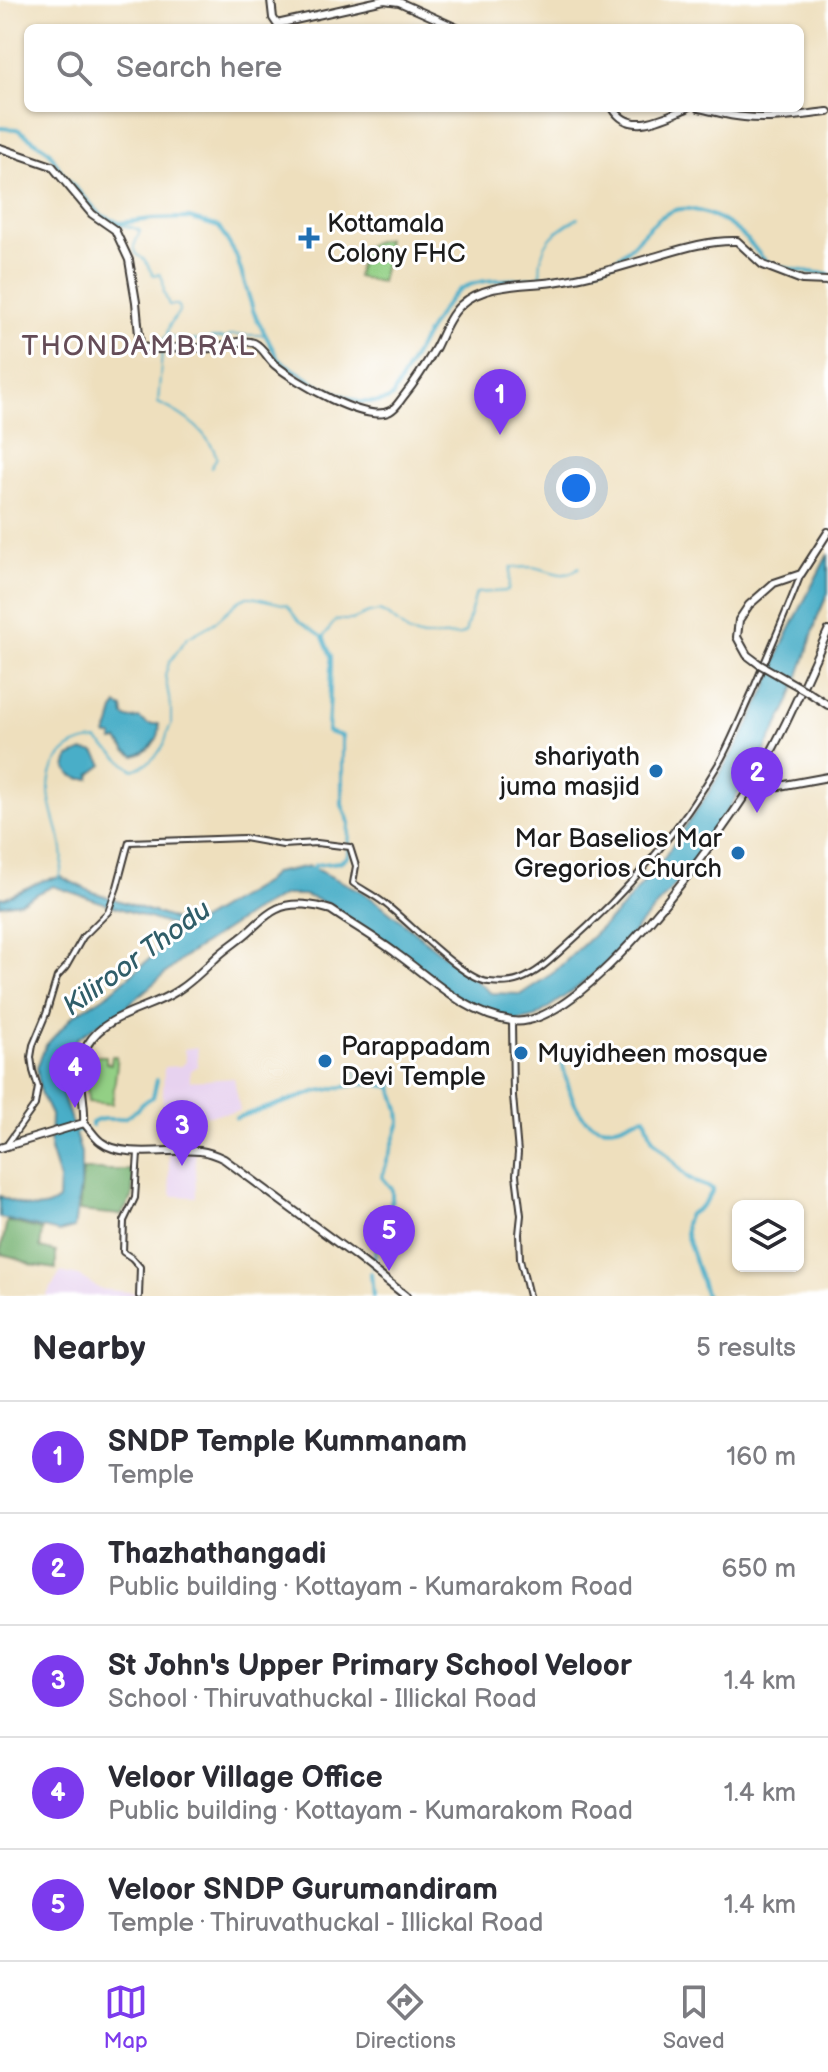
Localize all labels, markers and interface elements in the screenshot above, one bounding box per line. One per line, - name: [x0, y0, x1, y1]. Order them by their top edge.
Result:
- search box: [24, 24, 804, 112]
- icon: search: [52, 46, 96, 90]
- text: Search here: [116, 50, 282, 86]
- place label: Kottamala Colony FHC: [327, 209, 465, 270]
- marker: Kottamala Colony FHC: [298, 227, 320, 249]
- district label: THONDAMBRAL: [22, 330, 256, 363]
- pin: 1: [474, 369, 526, 435]
- your location: [556, 468, 596, 508]
- place label: shariyath juma masjid: [499, 742, 640, 803]
- pin: 2: [731, 747, 783, 813]
- marker: shariyath juma masjid: [647, 762, 665, 780]
- place label: Mar Baselios Mar Gregorios Church: [514, 824, 723, 885]
- marker: Mar Baselios Mar Gregorios Church: [729, 844, 747, 862]
- water label: Kiliroor Thodu: [56, 893, 218, 1023]
- place label: Parappadam Devi Temple: [341, 1032, 491, 1093]
- place label: Muyidheen mosque: [537, 1039, 768, 1070]
- pin: 4: [49, 1042, 101, 1108]
- marker: Muyidheen mosque: [512, 1044, 530, 1062]
- marker: Parappadam Devi Temple: [316, 1052, 334, 1070]
- pin: 3: [156, 1100, 208, 1166]
- map controls: [732, 1200, 804, 1272]
- button: layers: [732, 1200, 804, 1272]
- pin: 5: [363, 1205, 415, 1271]
- text: Nearby: [32, 1328, 146, 1369]
- text: 5 results: [696, 1333, 796, 1364]
- text: SNDP Temple Kummanam: [108, 1424, 467, 1460]
- text: 1: [53, 1442, 63, 1473]
- text: 160 m: [726, 1442, 796, 1473]
- text: Temple: [108, 1460, 194, 1491]
- text: Thazhathangadi: [108, 1536, 326, 1572]
- text: 2: [50, 1554, 66, 1585]
- text: 650 m: [721, 1554, 796, 1585]
- text: Public building · Kottayam - Kumarakom Road: [108, 1572, 633, 1603]
- text: St John's Upper Primary School Veloor: [108, 1648, 632, 1684]
- text: 3: [50, 1666, 66, 1697]
- text: 1.4 km: [724, 1666, 796, 1697]
- text: School · Thiruvathuckal - Illickal Road: [108, 1684, 537, 1715]
- text: Veloor Village Office: [108, 1760, 383, 1796]
- text: 4: [50, 1778, 66, 1809]
- text: 1.4 km: [724, 1778, 796, 1809]
- text: Public building · Kottayam - Kumarakom Road: [108, 1796, 633, 1827]
- text: Veloor SNDP Gurumandiram: [108, 1872, 498, 1908]
- text: 5: [50, 1890, 66, 1921]
- text: 1.4 km: [724, 1890, 796, 1921]
- text: Temple · Thiruvathuckal - Illickal Road: [108, 1908, 543, 1939]
- tab: Map: [103, 1980, 148, 2055]
- tab: Directions: [355, 1980, 456, 2055]
- tab: Saved: [663, 1980, 725, 2055]

